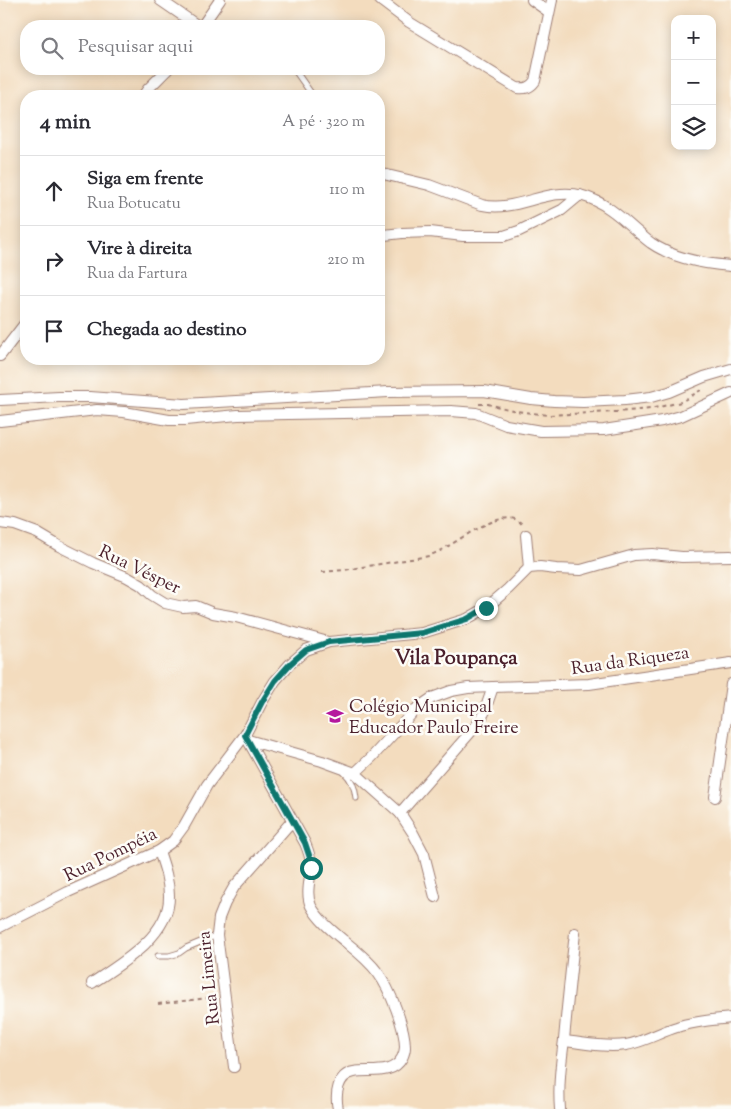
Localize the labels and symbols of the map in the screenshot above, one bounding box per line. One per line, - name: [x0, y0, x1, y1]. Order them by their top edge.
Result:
- street label: Rua Vésper: [94, 540, 185, 602]
- route end: [475, 597, 498, 620]
- street label: Rua da Riqueza: [570, 641, 691, 683]
- district label: Vila Poupança: [395, 645, 518, 674]
- place label: Colégio Municipal Educador Paulo Freire: [349, 695, 519, 742]
- school or university icon: Colégio Municipal Educador Paulo Freire: [325, 706, 345, 726]
- street label: Rua Pompéia: [60, 822, 162, 890]
- route start: [300, 857, 323, 880]
- street label: Rua Limeira: [192, 930, 228, 1026]

